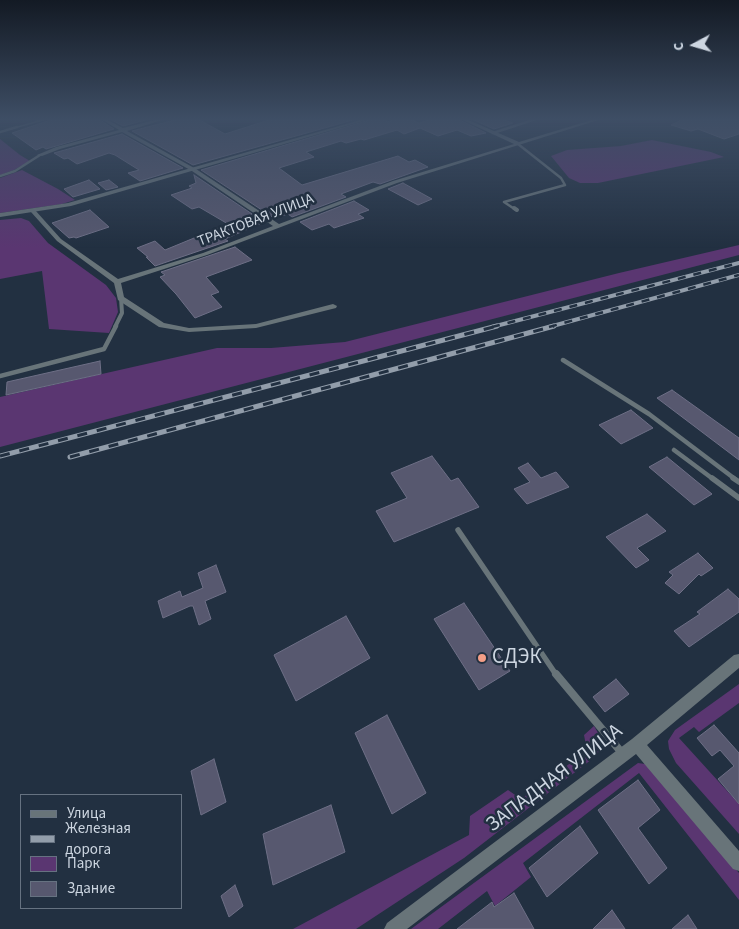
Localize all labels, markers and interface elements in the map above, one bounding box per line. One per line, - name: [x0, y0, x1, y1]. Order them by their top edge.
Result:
- north arrow: [669, 20, 719, 70]
- text: С: [669, 41, 689, 52]
- street label: ТРАКТОВАЯ УЛИЦА: [195, 191, 317, 251]
- place label: СДЭК: [492, 645, 542, 671]
- marker: СДЭК: [476, 652, 488, 664]
- street label: ЗАПАДНАЯ УЛИЦА: [482, 720, 628, 838]
- legend: [20, 794, 182, 909]
- text: Улица: [67, 803, 106, 824]
- text: Железная дорога: [65, 818, 131, 860]
- text: Парк: [67, 853, 100, 874]
- text: Здание: [67, 878, 115, 899]

